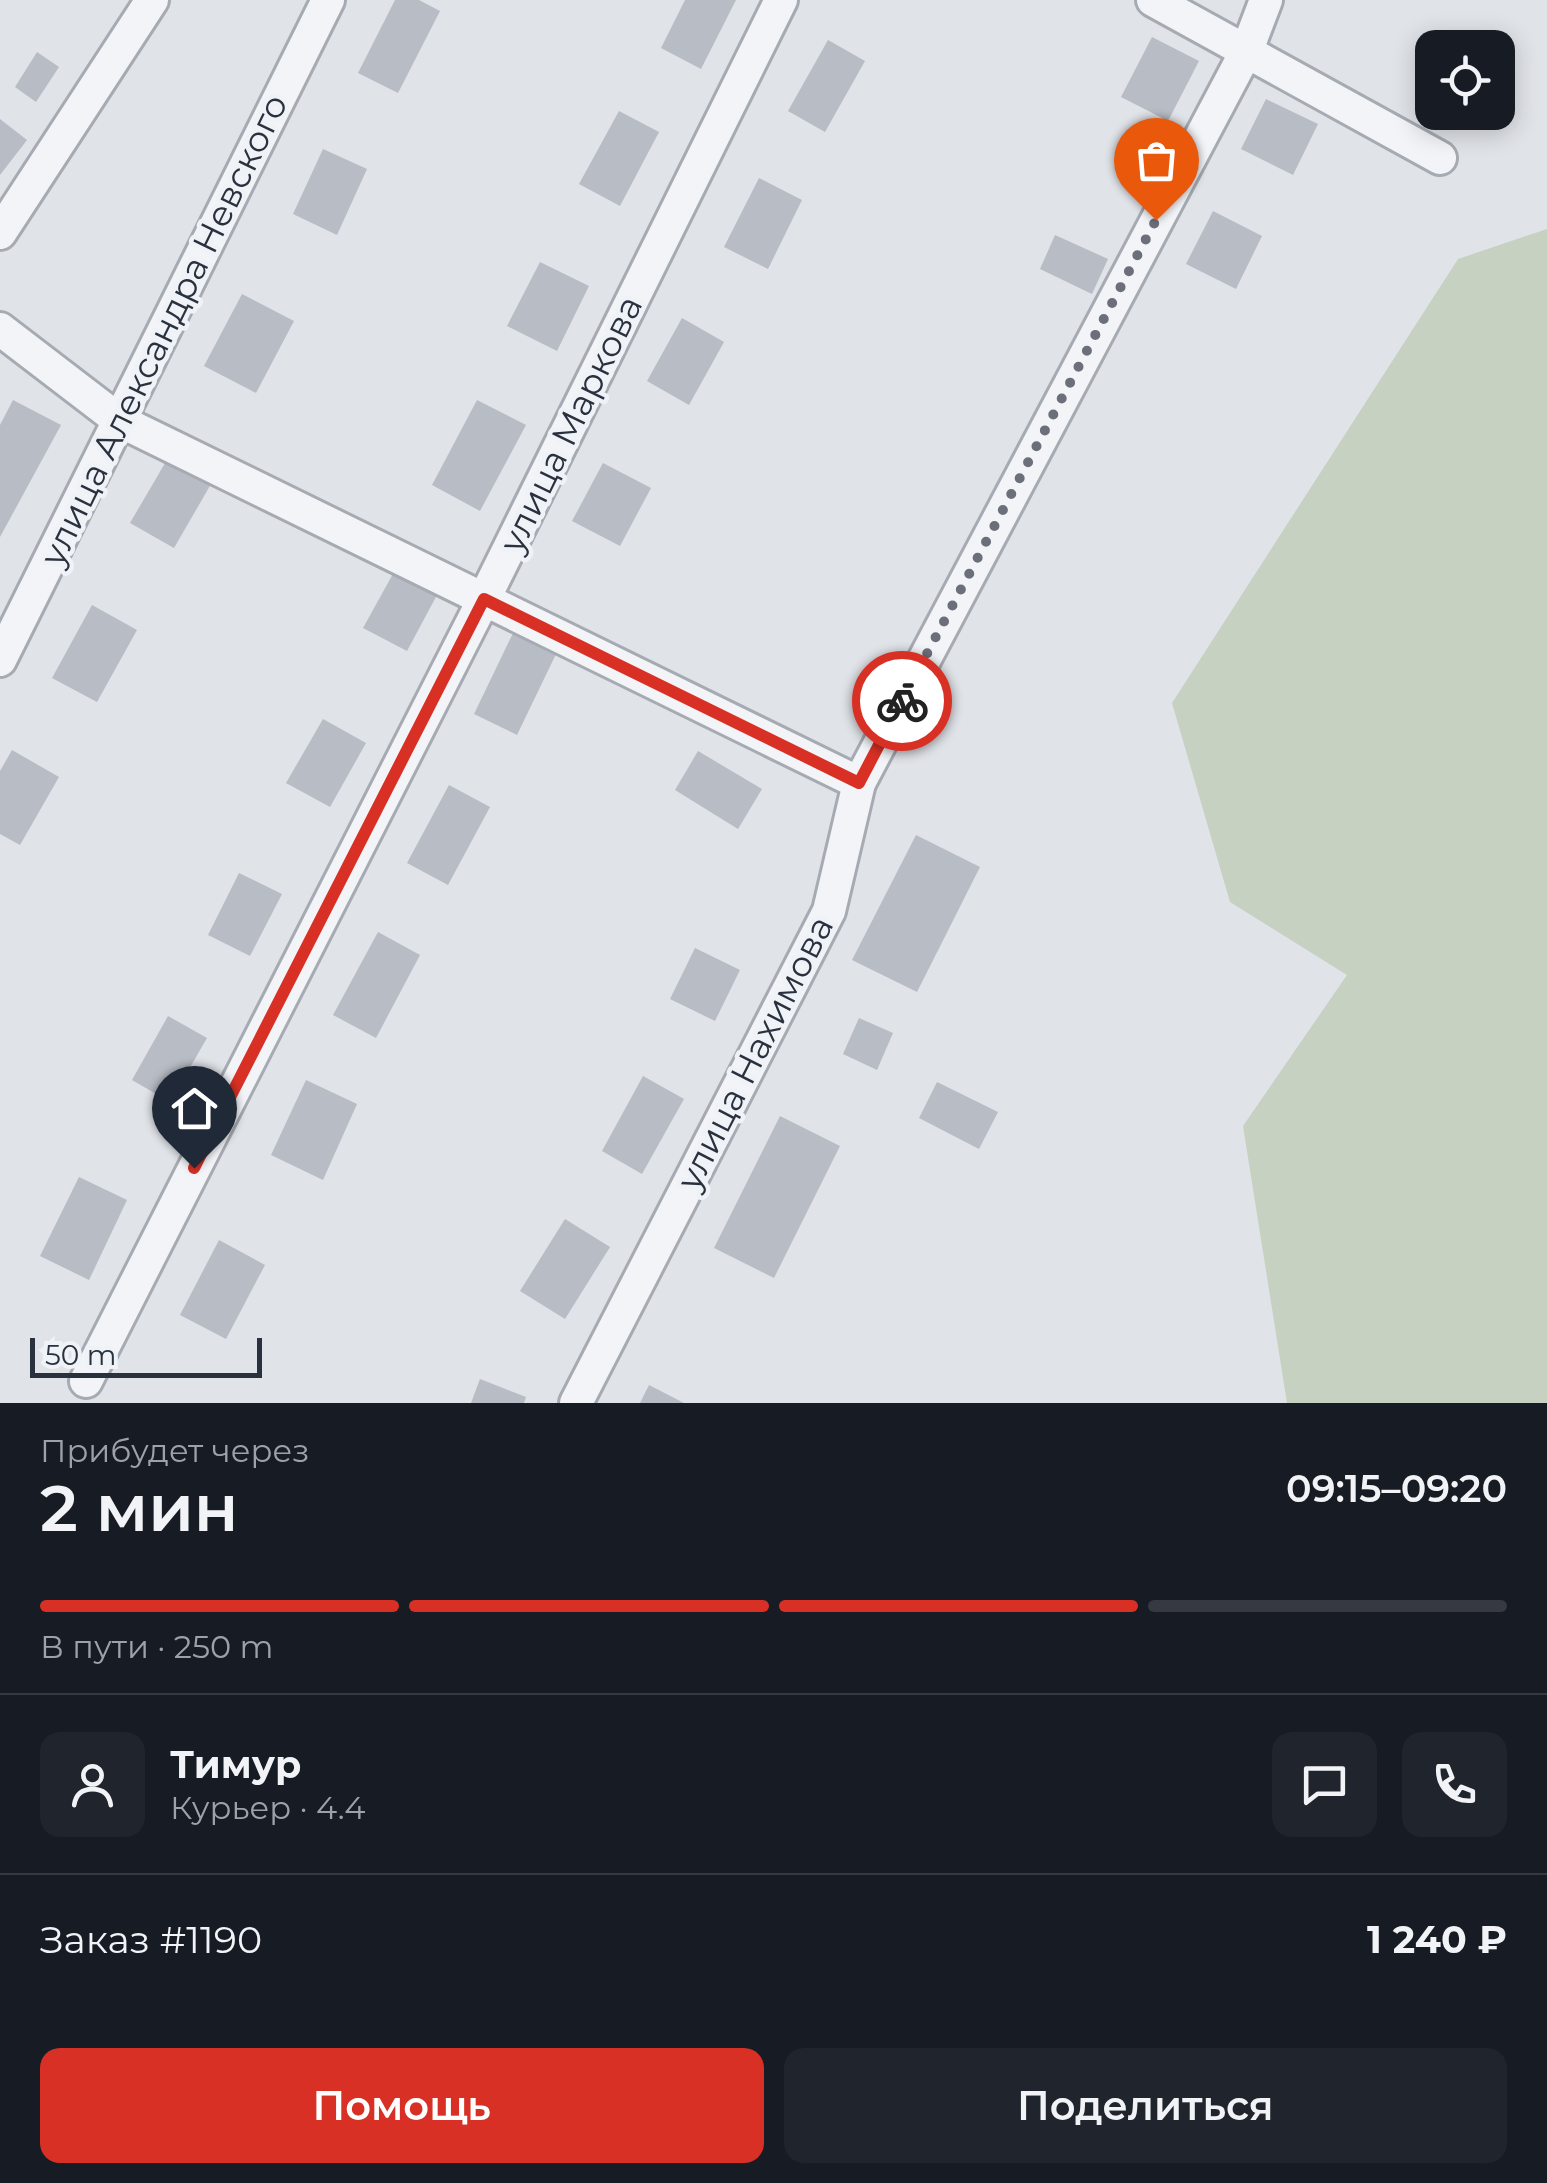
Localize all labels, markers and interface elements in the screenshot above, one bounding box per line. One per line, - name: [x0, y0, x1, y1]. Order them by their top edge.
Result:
- map controls: [1415, 30, 1515, 130]
- button: locate: [1415, 30, 1515, 130]
- street label: улица Александра Невского: [30, 87, 297, 573]
- pin: [1114, 118, 1199, 221]
- icon: bag: [1129, 133, 1184, 188]
- street label: улица Маркова: [489, 288, 651, 560]
- courier: [852, 651, 952, 751]
- icon: bike: [875, 674, 930, 729]
- street label: улица Нахимова: [666, 909, 842, 1198]
- pin: [152, 1066, 237, 1169]
- icon: home: [167, 1081, 222, 1136]
- scale bar: [30, 1333, 262, 1378]
- text: 50 m: [45, 1338, 116, 1372]
- text: Прибудет через: [40, 1431, 309, 1470]
- text: 09:15–09:20: [1286, 1465, 1507, 1512]
- text: 2 мин: [40, 1468, 238, 1547]
- text: В пути · 250 m: [40, 1627, 274, 1666]
- button: person: [40, 1732, 145, 1837]
- button: chat: [1272, 1732, 1377, 1837]
- button: phone: [1402, 1732, 1507, 1837]
- text: Тимур: [170, 1741, 301, 1788]
- text: Курьер · 4.4: [170, 1788, 365, 1827]
- text: Заказ #1190: [40, 1916, 262, 1963]
- text: 1 240 ₽: [1367, 1916, 1507, 1963]
- button: Помощь: [40, 2048, 764, 2163]
- button: Поделиться: [784, 2048, 1507, 2163]

